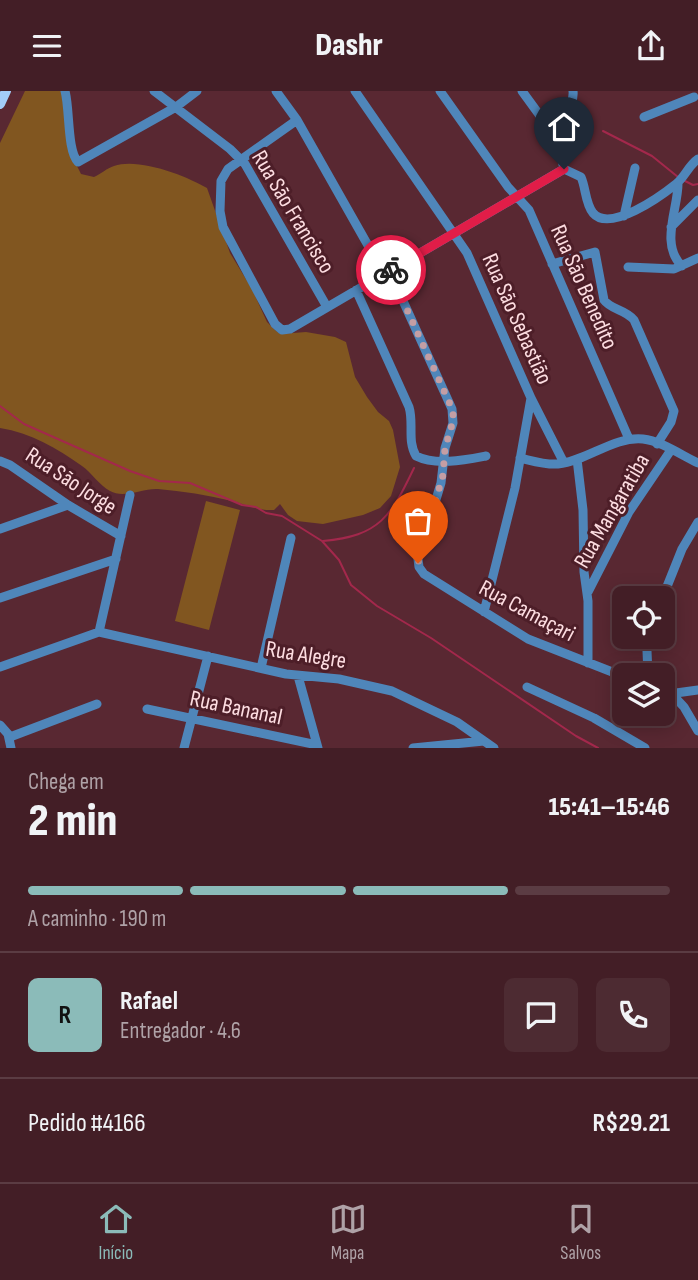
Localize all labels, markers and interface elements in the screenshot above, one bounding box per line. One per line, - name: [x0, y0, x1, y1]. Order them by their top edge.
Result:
- text: Dashr: [315, 26, 383, 65]
- icon: menu: [28, 27, 66, 65]
- icon: share: [632, 27, 670, 65]
- pin: [534, 97, 594, 169]
- icon: home: [545, 108, 583, 146]
- street label: Rua São Francisco: [245, 145, 341, 279]
- street label: Rua São Benedito: [544, 220, 624, 354]
- courier: [356, 235, 426, 305]
- street label: Rua São Sebastião: [476, 249, 558, 389]
- icon: bike: [372, 251, 410, 289]
- street label: Rua São Jorge: [20, 441, 122, 521]
- street label: Rua Mangaratiba: [568, 449, 656, 573]
- pin: [388, 491, 448, 563]
- icon: bag: [399, 502, 437, 540]
- street label: Rua Camaçari: [474, 574, 580, 648]
- map controls: [612, 586, 675, 726]
- button: locate: [612, 586, 675, 649]
- street label: Rua Alegre: [264, 635, 348, 675]
- button: layers: [612, 663, 675, 726]
- street label: Rua Bananal: [187, 685, 285, 731]
- text: Chega em: [28, 768, 104, 796]
- text: 15:41–15:46: [548, 792, 670, 823]
- text: 2 min: [28, 794, 117, 849]
- text: A caminho · 190 m: [28, 905, 166, 933]
- button: chat: [504, 978, 578, 1052]
- button: phone: [596, 978, 670, 1052]
- text: Rafael: [120, 986, 178, 1017]
- text: R: [59, 1000, 71, 1031]
- text: Entregador · 4.6: [120, 1017, 241, 1045]
- text: Pedido #4166: [28, 1108, 146, 1139]
- text: R$29.21: [593, 1108, 670, 1139]
- tab: Início: [97, 1200, 135, 1265]
- tab: Mapa: [329, 1200, 367, 1265]
- tab: Salvos: [560, 1200, 601, 1265]

